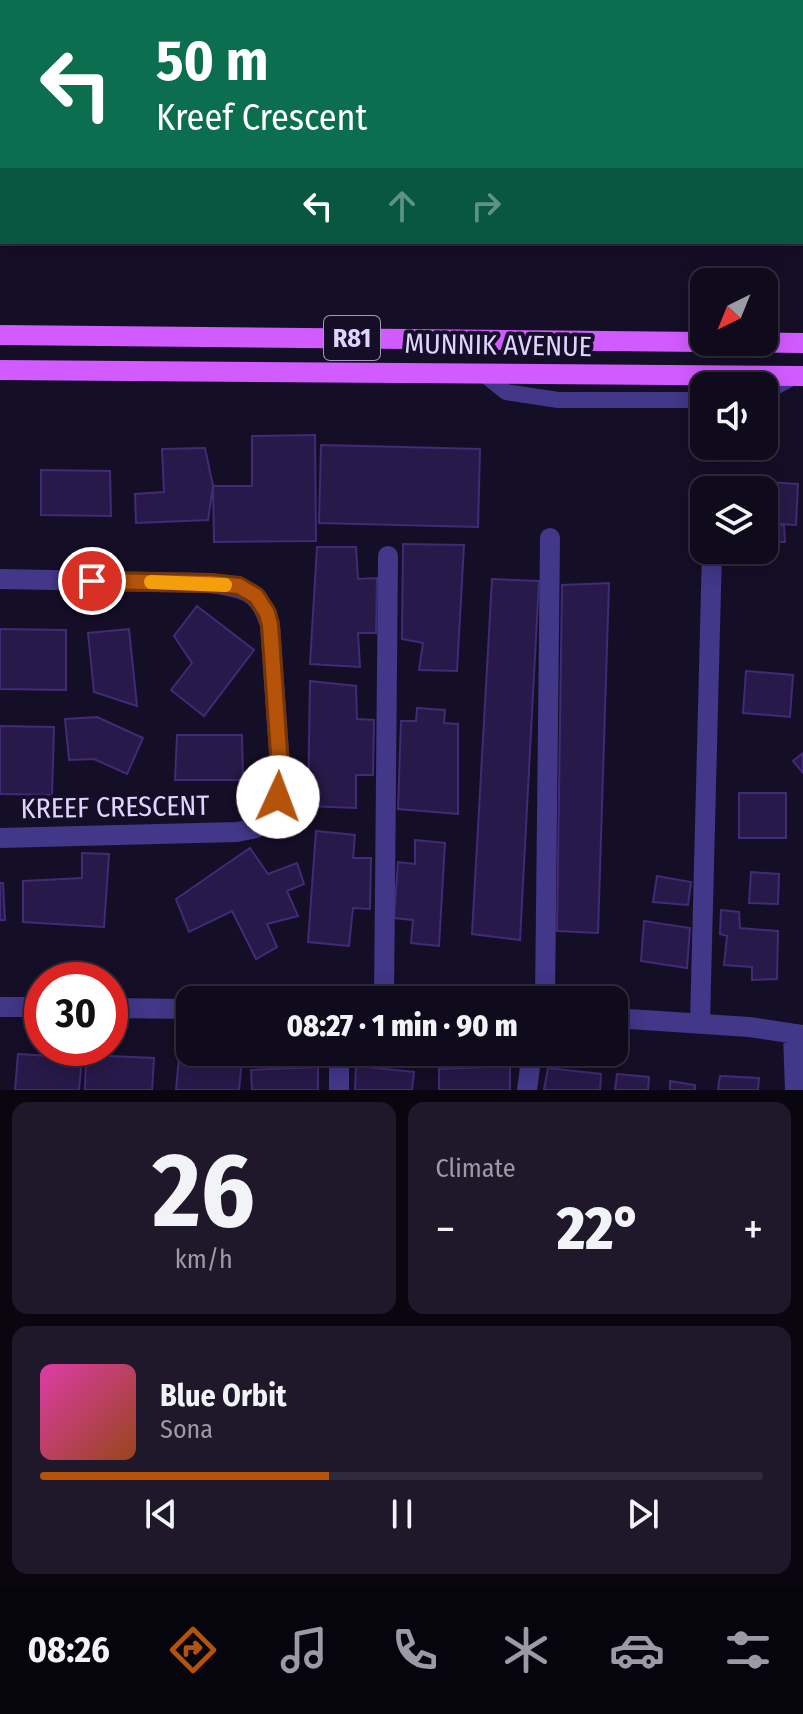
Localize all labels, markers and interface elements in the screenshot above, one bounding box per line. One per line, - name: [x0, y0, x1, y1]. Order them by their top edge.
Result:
- text: 50 m: [156, 28, 268, 95]
- icon: left: [24, 32, 128, 136]
- text: Kreef Crescent: [156, 96, 367, 140]
- icon: left: [296, 184, 340, 228]
- icon: ahead: [380, 184, 424, 228]
- icon: right: [464, 184, 508, 228]
- north arrow: [690, 268, 778, 356]
- map controls: [690, 268, 778, 564]
- road number: R81: [324, 316, 380, 360]
- street label: MUNNIK AVENUE: [404, 327, 592, 363]
- button: sound: [690, 372, 778, 460]
- button: layers: [690, 476, 778, 564]
- pin: [58, 547, 126, 615]
- icon: arrive: [70, 559, 114, 603]
- position arrow: [236, 755, 320, 839]
- street label: KREEF CRESCENT: [20, 789, 210, 825]
- speed limit sign: 30: [24, 962, 128, 1066]
- text: 08:27 · 1 min · 90 m: [286, 1008, 518, 1044]
- text: 26: [152, 1129, 255, 1254]
- text: Climate: [436, 1153, 516, 1184]
- text: 22°: [557, 1193, 641, 1265]
- text: −: [436, 1203, 455, 1256]
- text: +: [743, 1203, 763, 1256]
- text: km/h: [175, 1244, 233, 1275]
- text: Blue Orbit: [160, 1378, 286, 1414]
- text: Sona: [160, 1414, 213, 1445]
- icon: previous: [139, 1492, 183, 1536]
- icon: pause: [380, 1492, 424, 1536]
- icon: next: [621, 1492, 665, 1536]
- icon: directions: [165, 1622, 221, 1678]
- icon: music: [276, 1622, 332, 1678]
- icon: phone: [387, 1622, 443, 1678]
- icon: climate: [498, 1622, 554, 1678]
- icon: car: [609, 1622, 665, 1678]
- icon: filters: [720, 1622, 776, 1678]
- text: 08:26: [27, 1628, 110, 1672]

